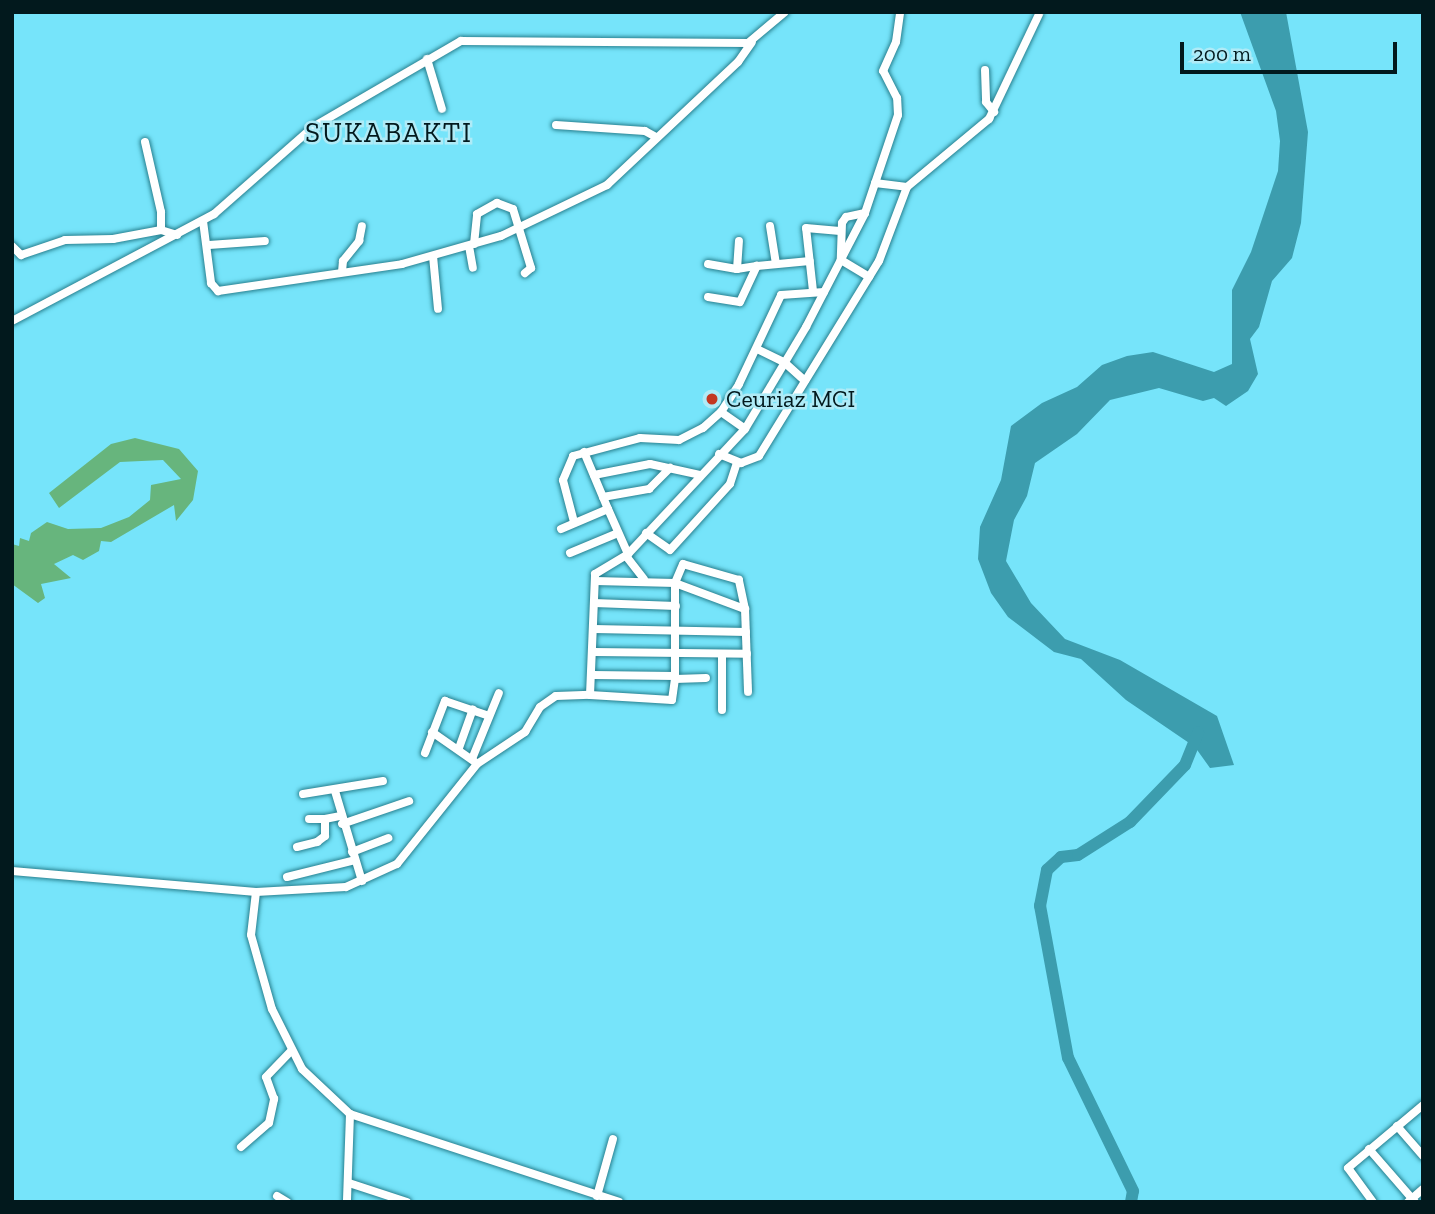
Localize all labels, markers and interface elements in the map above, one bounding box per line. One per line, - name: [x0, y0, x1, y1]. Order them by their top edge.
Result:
- scale bar: [1183, 28, 1400, 72]
- text: 200 m: [1193, 41, 1251, 66]
- district label: SUKABAKTI: [306, 116, 472, 150]
- place label: Ceuriaz MCI: [726, 385, 855, 413]
- marker: Ceuriaz MCI: [704, 391, 720, 407]

